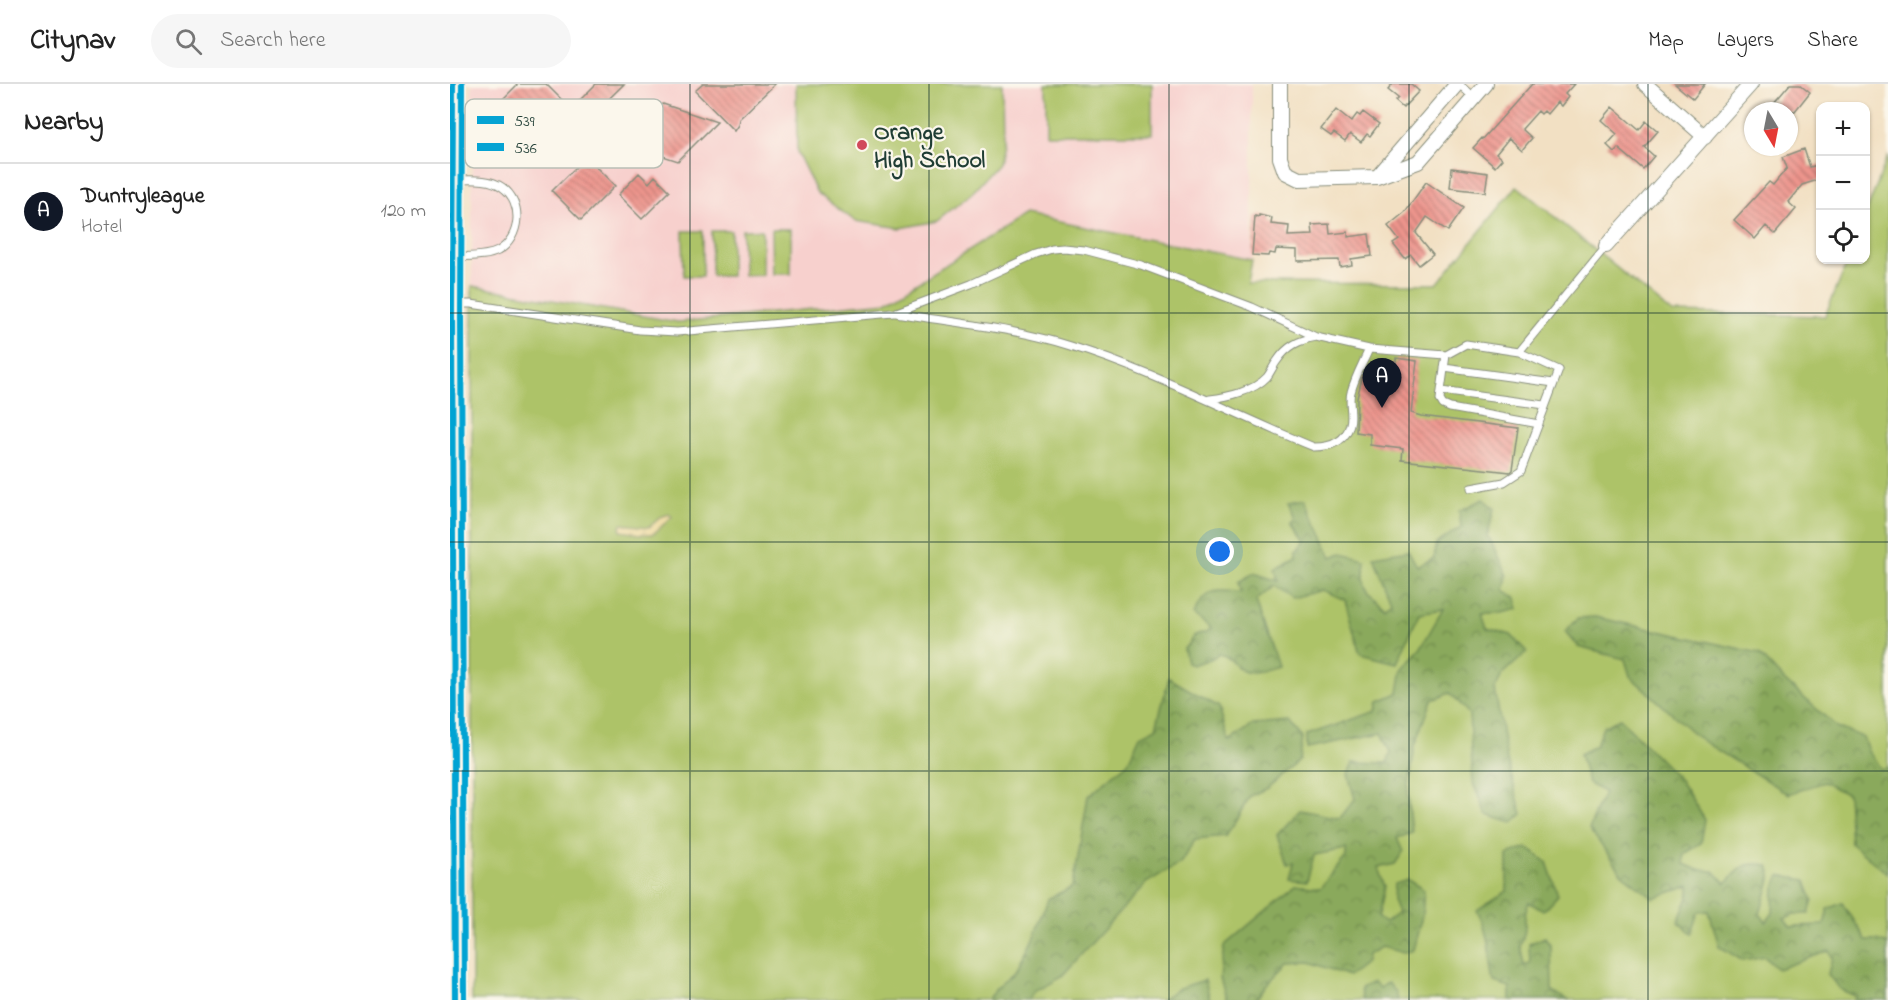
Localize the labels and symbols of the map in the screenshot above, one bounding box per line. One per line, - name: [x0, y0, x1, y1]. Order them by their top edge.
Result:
- legend: [465, 99, 663, 168]
- north arrow: [1744, 102, 1798, 156]
- text: 539: [514, 110, 535, 134]
- place label: Orange High School: [874, 116, 985, 180]
- text: 536: [514, 137, 537, 161]
- marker: Orange High School: [855, 138, 869, 152]
- pin: A: [1362, 358, 1402, 408]
- your location: [1205, 537, 1234, 566]

